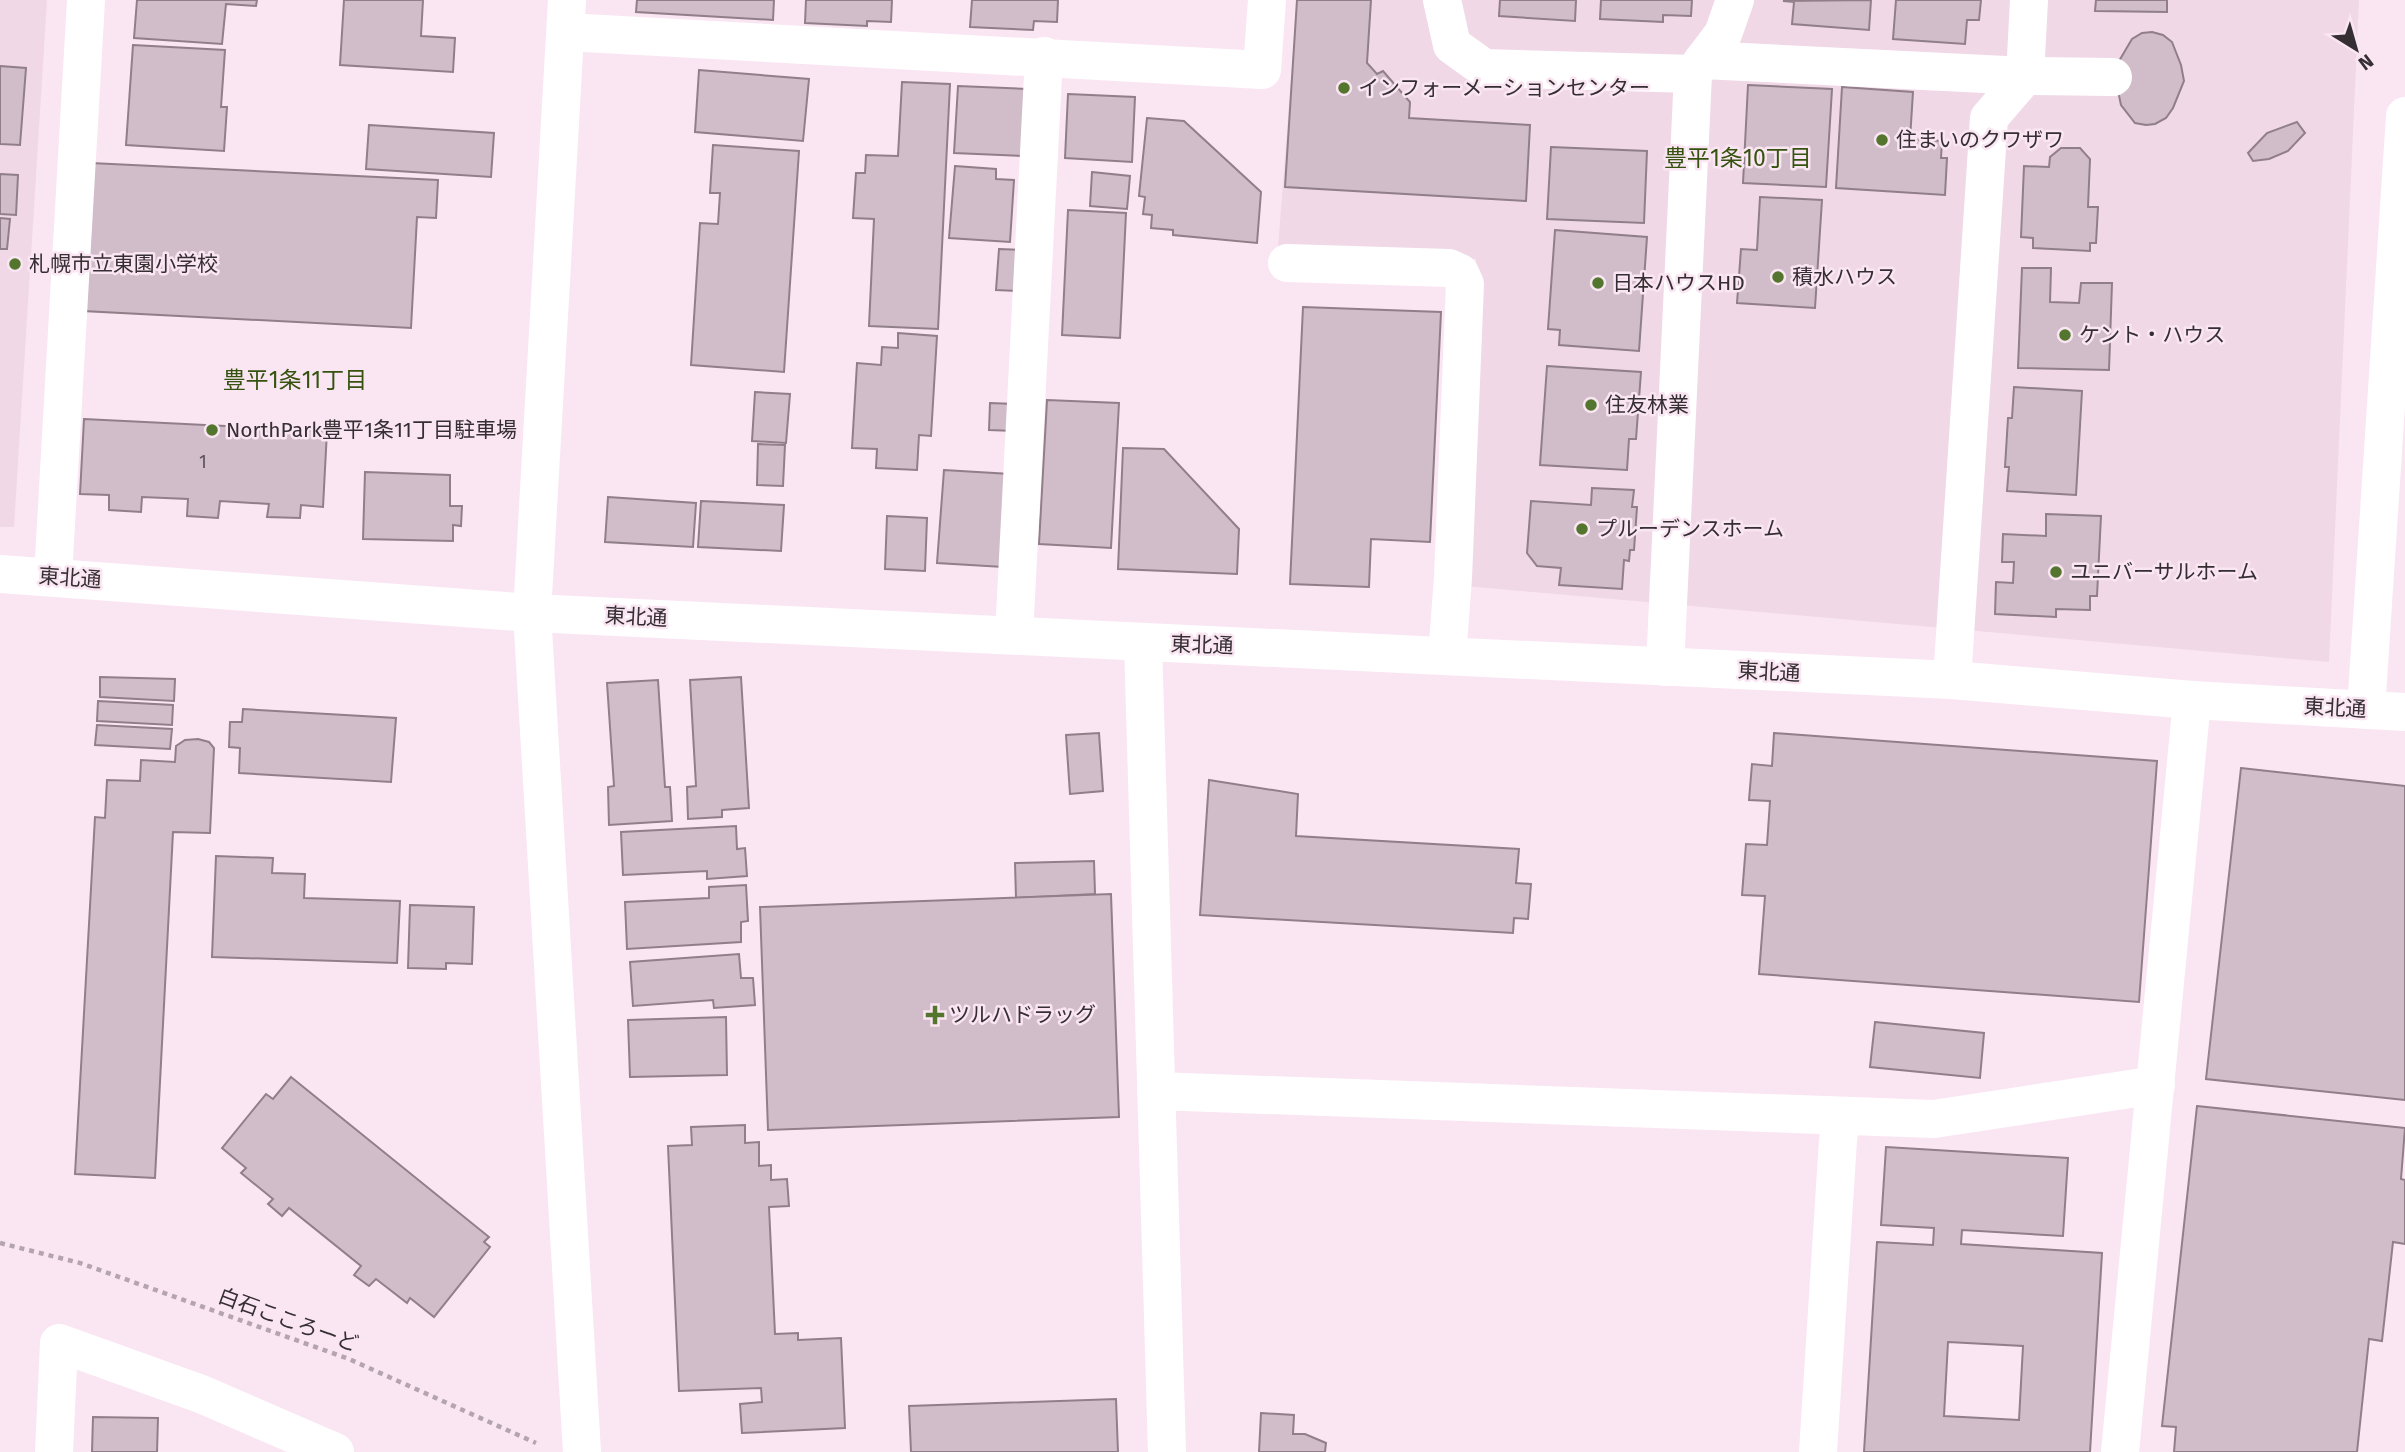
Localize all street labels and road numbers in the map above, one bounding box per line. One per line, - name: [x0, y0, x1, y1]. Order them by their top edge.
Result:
- street label: 東北通: [38, 563, 102, 593]
- street label: 東北通: [604, 602, 668, 632]
- street label: 東北通: [1170, 631, 1234, 659]
- street label: 東北通: [1737, 657, 1801, 687]
- street label: 東北通: [2303, 693, 2367, 723]
- street label: 白石こころーど: [214, 1283, 362, 1357]

